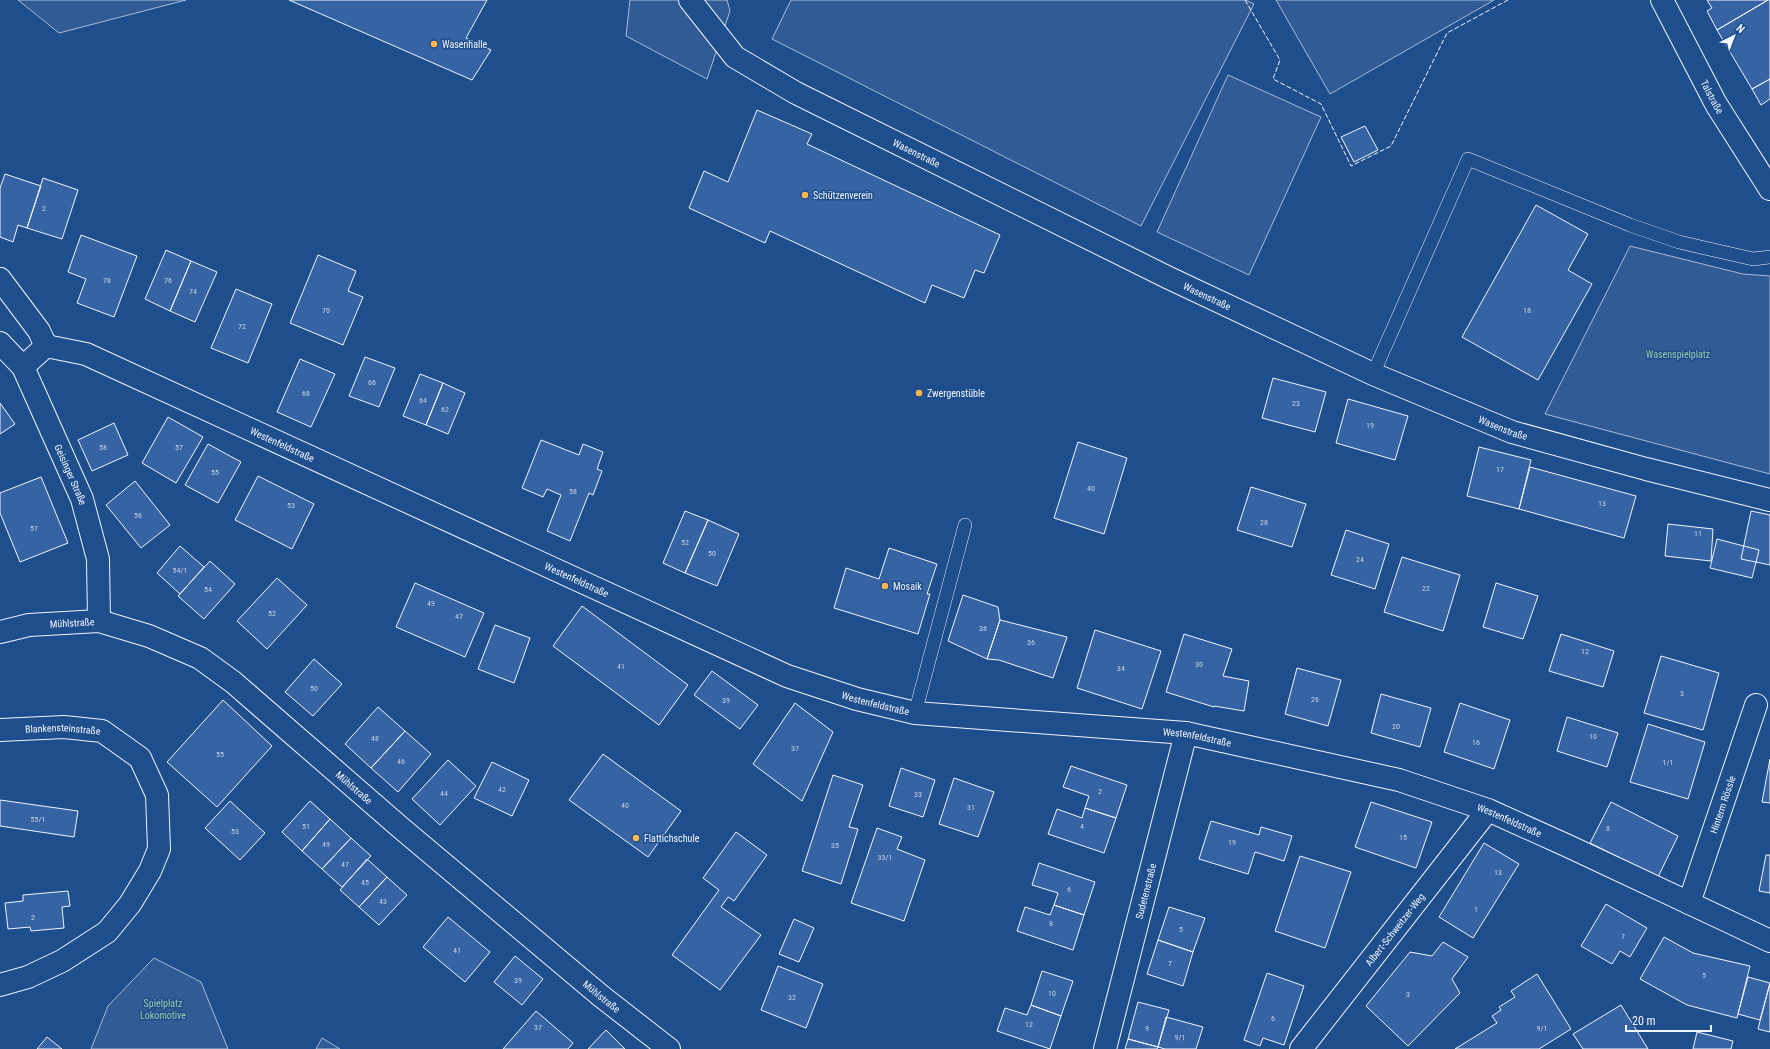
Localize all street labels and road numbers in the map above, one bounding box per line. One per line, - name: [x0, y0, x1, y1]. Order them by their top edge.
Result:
- street label: Talstraße: [1698, 78, 1726, 116]
- street label: Wasenstraße: [891, 137, 942, 170]
- street label: Wasenstraße: [1181, 280, 1233, 312]
- street label: Wasenstraße: [1477, 414, 1529, 442]
- street label: Westenfeldstraße: [248, 425, 316, 464]
- street label: Geisinger Straße: [52, 443, 88, 506]
- street label: Westenfeldstraße: [543, 560, 611, 599]
- street label: Mühlstraße: [50, 616, 95, 630]
- street label: Westenfeldstraße: [840, 689, 911, 717]
- street label: Blankensteinstraße: [25, 722, 101, 737]
- street label: Westenfeldstraße: [1163, 726, 1233, 749]
- street label: Mühlstraße: [333, 769, 375, 807]
- street label: Hinterm Rössle: [1708, 774, 1738, 835]
- street label: Westenfeldstraße: [1476, 802, 1543, 839]
- street label: Sudetenstraße: [1134, 862, 1158, 920]
- street label: Albert-Schweitzer-Weg: [1363, 891, 1427, 968]
- street label: Mühlstraße: [581, 978, 623, 1015]

